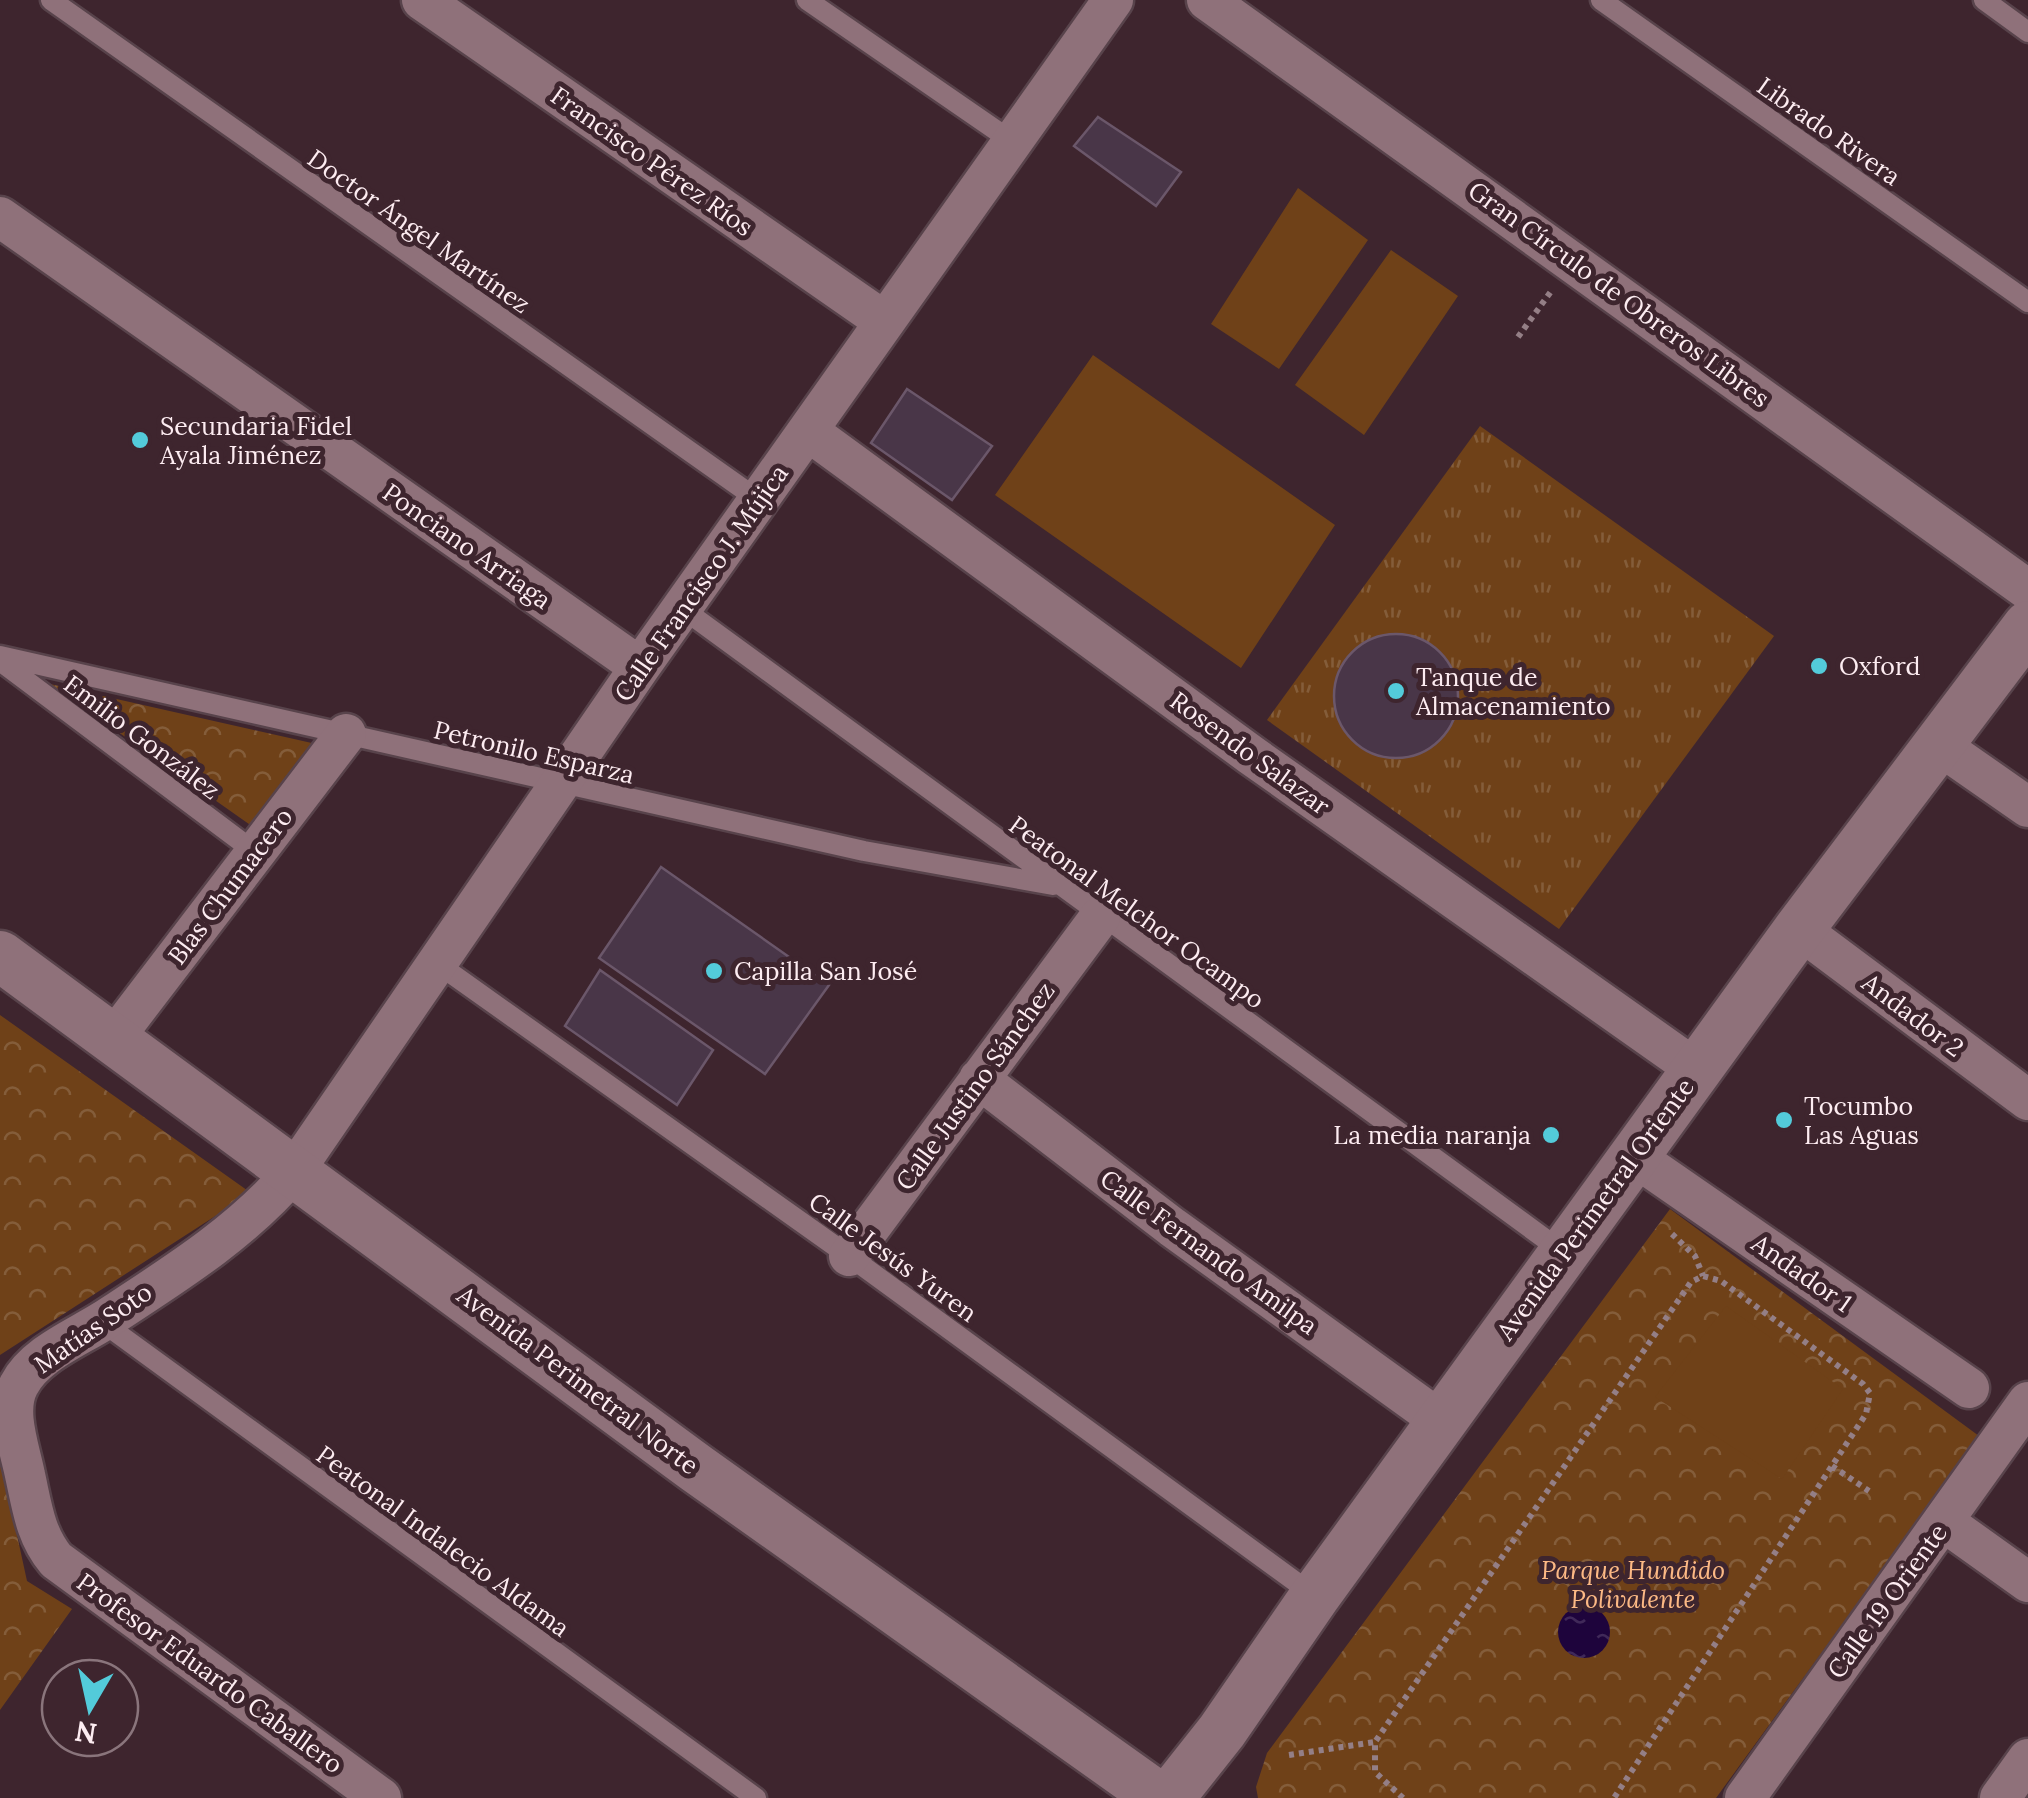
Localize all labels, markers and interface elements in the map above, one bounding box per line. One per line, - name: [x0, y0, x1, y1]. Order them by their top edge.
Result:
- street label: Librado Rivera: [1751, 70, 1907, 192]
- street label: Francisco Pérez Ríos: [545, 79, 759, 243]
- street label: Doctor Ángel Martínez: [301, 142, 537, 320]
- street label: Gran Círculo de Obreros Libres: [1462, 174, 1776, 414]
- place label: Secundaria Fidel Ayala Jiménez: [159, 410, 352, 471]
- marker: Secundaria Fidel Ayala Jiménez: [129, 429, 151, 451]
- street label: Calle Francisco J. Mújica: [607, 458, 795, 708]
- street label: Ponciano Arriaga: [377, 476, 557, 616]
- place label: Oxford: [1839, 650, 1921, 682]
- marker: Oxford: [1808, 655, 1830, 677]
- place label: Tanque de Almacenamiento: [1415, 661, 1611, 722]
- street label: Emilio González: [57, 668, 227, 806]
- marker: Tanque de Almacenamiento: [1385, 680, 1407, 702]
- street label: Rosendo Salazar: [1164, 684, 1336, 822]
- street label: Petronilo Esparza: [431, 713, 638, 791]
- street label: Blas Chumacero: [161, 801, 299, 971]
- street label: Peatonal Melchor Ocampo: [1003, 809, 1271, 1015]
- place label: Capilla San José: [734, 955, 917, 987]
- marker: Capilla San José: [703, 960, 725, 982]
- street label: Andador 2: [1855, 966, 1970, 1064]
- street label: Calle Justino Sánchez: [889, 976, 1061, 1196]
- street label: Avenida Perimetral Oriente: [1489, 1072, 1701, 1347]
- place label: Tocumbo Las Aguas: [1804, 1090, 1919, 1151]
- marker: Tocumbo Las Aguas: [1773, 1109, 1795, 1131]
- place label: La media naranja: [1333, 1119, 1531, 1151]
- marker: La media naranja: [1540, 1124, 1562, 1146]
- street label: Calle Fernando Amilpa: [1094, 1162, 1324, 1342]
- street label: Calle Jesús Yuren: [803, 1185, 983, 1329]
- street label: Andador 1: [1745, 1226, 1858, 1319]
- street label: Matías Soto: [28, 1276, 158, 1380]
- street label: Avenida Perimetral Norte: [450, 1278, 705, 1481]
- street label: Peatonal Indalecio Aldama: [310, 1438, 576, 1644]
- street label: Calle 19 Oriente: [1820, 1517, 1954, 1685]
- park label: Parque Hundido Polivalente: [1541, 1554, 1725, 1615]
- street label: Profesor Eduardo Caballero: [71, 1566, 349, 1780]
- north arrow: [40, 1658, 140, 1758]
- text: N: [73, 1713, 100, 1752]

